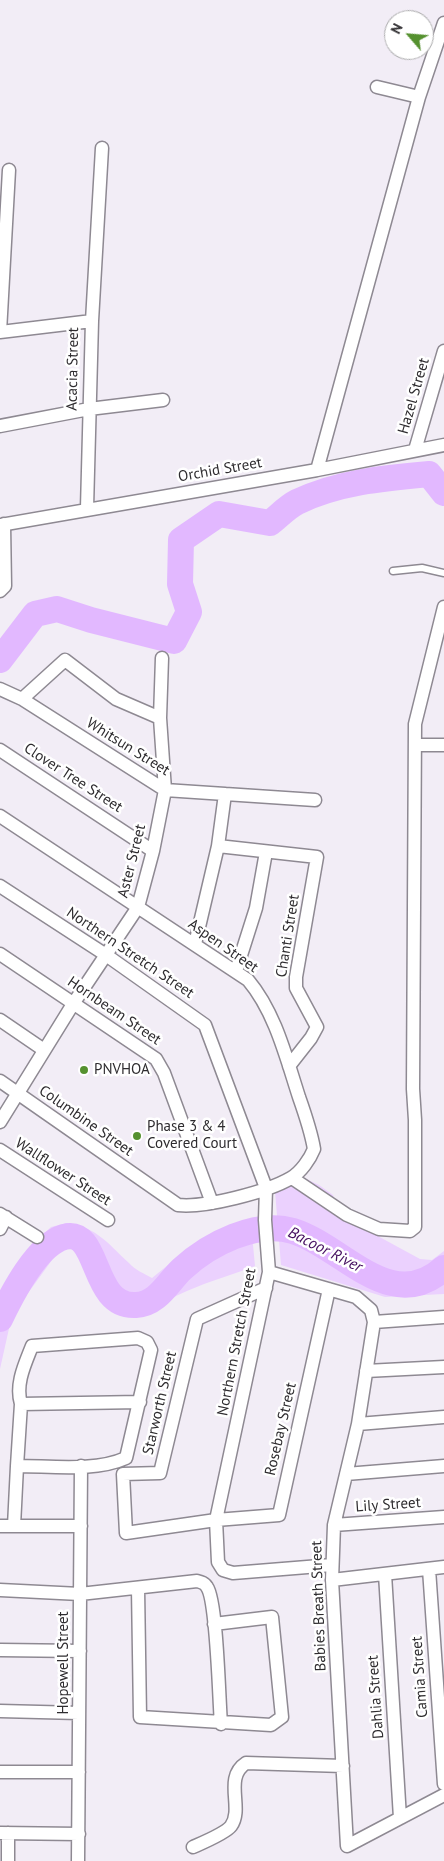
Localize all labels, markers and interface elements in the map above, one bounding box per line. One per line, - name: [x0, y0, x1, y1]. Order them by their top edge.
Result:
- north arrow: [384, 10, 434, 60]
- text: N: [386, 20, 407, 37]
- street label: Acacia Street: [63, 327, 83, 411]
- street label: Hazel Street: [395, 356, 433, 436]
- street label: Orchid Street: [177, 454, 263, 486]
- street label: Whitsun Street: [83, 714, 173, 780]
- street label: Clover Tree Street: [20, 739, 126, 817]
- street label: Aster Street: [114, 822, 150, 900]
- street label: Chanti Street: [273, 893, 303, 979]
- street label: Northern Stretch Street: [63, 904, 197, 1002]
- street label: Aspen Street: [185, 915, 261, 977]
- street label: Hornbeam Street: [64, 973, 164, 1049]
- place label: PNVHOA: [94, 1061, 150, 1079]
- marker: PNVHOA: [78, 1064, 90, 1076]
- street label: Columbine Street: [35, 1082, 137, 1160]
- place label: Phase 3 & 4 Covered Court: [147, 1118, 237, 1153]
- marker: Phase 3 & 4 Covered Court: [131, 1130, 143, 1142]
- street label: Wallflower Street: [12, 1134, 114, 1210]
- water label: Bacoor River: [285, 1223, 365, 1277]
- street label: Northern Stretch Street: [214, 1267, 260, 1417]
- street label: Starworth Street: [139, 1350, 181, 1456]
- street label: Rosebay Street: [262, 1381, 300, 1477]
- street label: Lily Street: [355, 1494, 421, 1516]
- street label: Babies Breath Street: [308, 1540, 330, 1672]
- street label: Hopewell Street: [55, 1611, 73, 1715]
- street label: Camia Street: [408, 1636, 432, 1718]
- street label: Dahlia Street: [364, 1655, 388, 1739]

